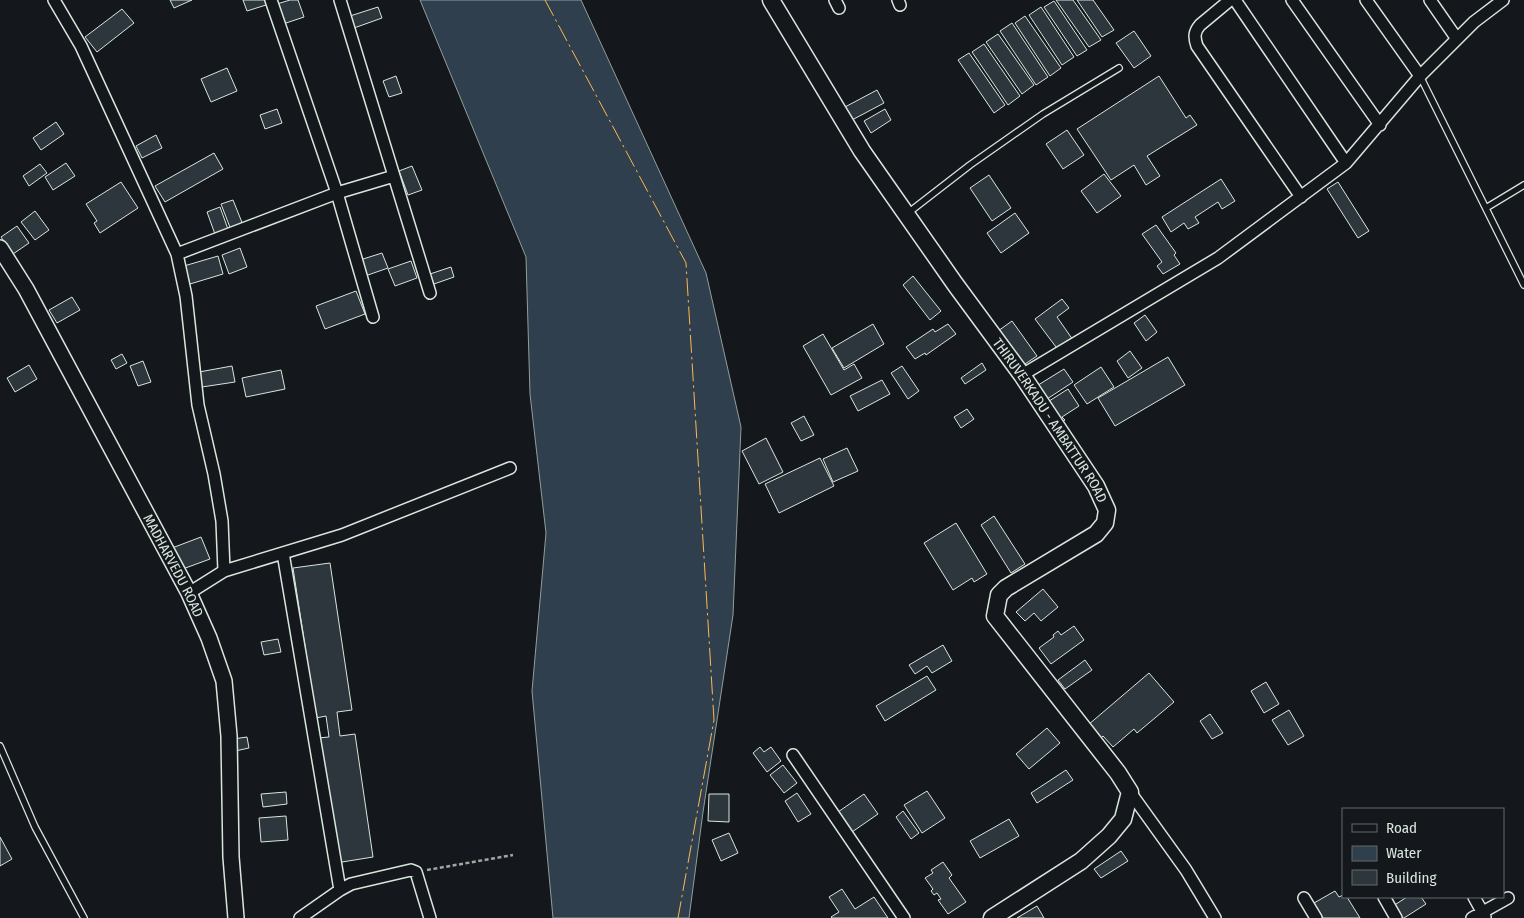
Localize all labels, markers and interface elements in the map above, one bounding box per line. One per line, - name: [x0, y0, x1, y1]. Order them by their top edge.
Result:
- street label: THIRUVERKADU - AMBATTUR ROAD: [989, 335, 1111, 505]
- street label: MADHARVEDU ROAD: [140, 511, 207, 620]
- legend: [1342, 808, 1504, 898]
- text: Road: [1386, 819, 1417, 837]
- text: Water: [1386, 844, 1422, 862]
- text: Building: [1386, 869, 1437, 887]

